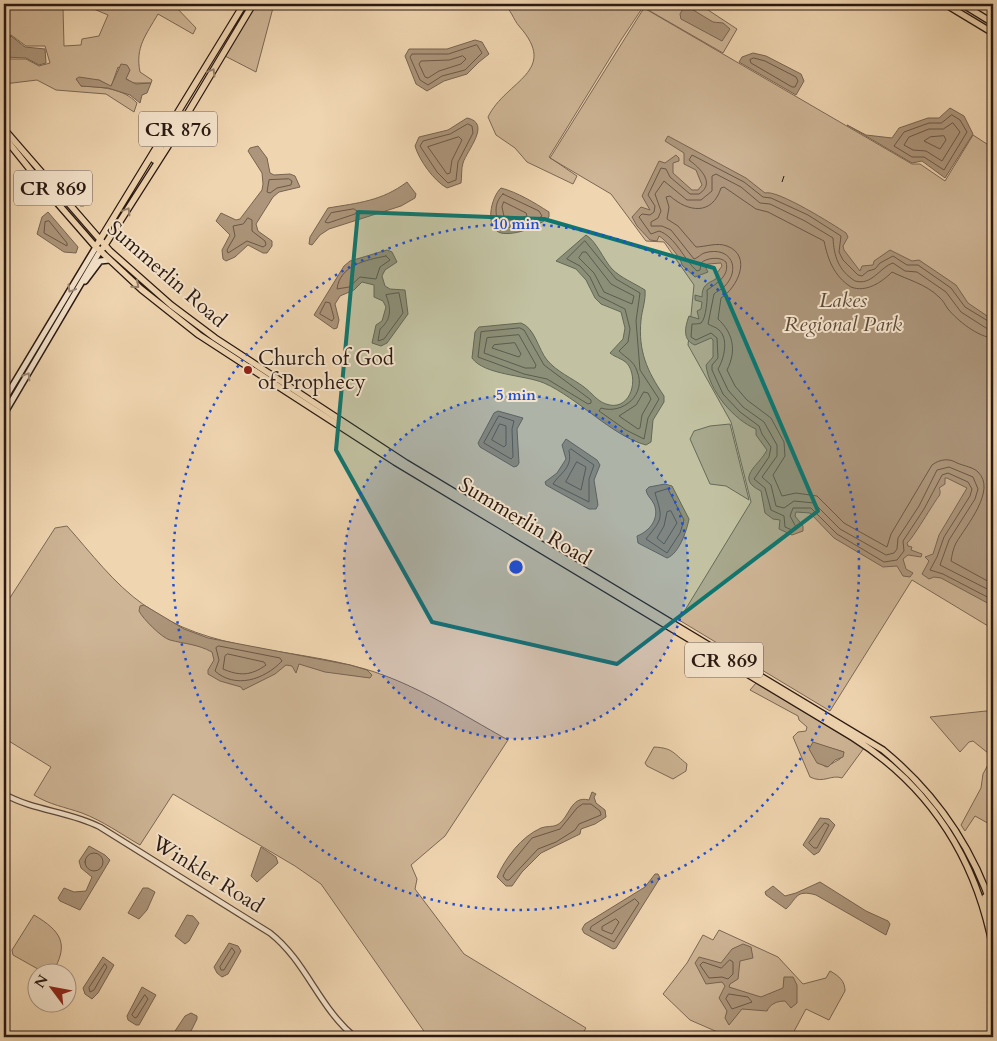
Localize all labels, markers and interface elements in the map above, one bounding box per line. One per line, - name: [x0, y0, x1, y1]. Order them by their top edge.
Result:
- one-way arrow: [205, 69, 215, 78]
- road number: CR 876: [139, 112, 217, 146]
- road number: CR 869: [14, 170, 92, 206]
- one-way arrow: [121, 207, 130, 216]
- street label: Summerlin Road: [101, 214, 233, 334]
- text: 10 min: [492, 214, 540, 234]
- one-way arrow: [130, 279, 139, 288]
- one-way arrow: [67, 283, 77, 292]
- park label: Lakes Regional Park: [784, 286, 903, 339]
- place label: Church of God of Prophecy: [258, 344, 394, 397]
- marker: Church of God of Prophecy: [242, 364, 254, 376]
- one-way arrow: [21, 372, 31, 381]
- text: 5 min: [496, 385, 536, 405]
- street label: Summerlin Road: [453, 470, 596, 572]
- centre of rings: [507, 558, 525, 576]
- road number: CR 869: [685, 642, 763, 678]
- street label: Winkler Road: [146, 828, 269, 920]
- north arrow: [28, 964, 78, 1014]
- text: N: [30, 971, 53, 992]

